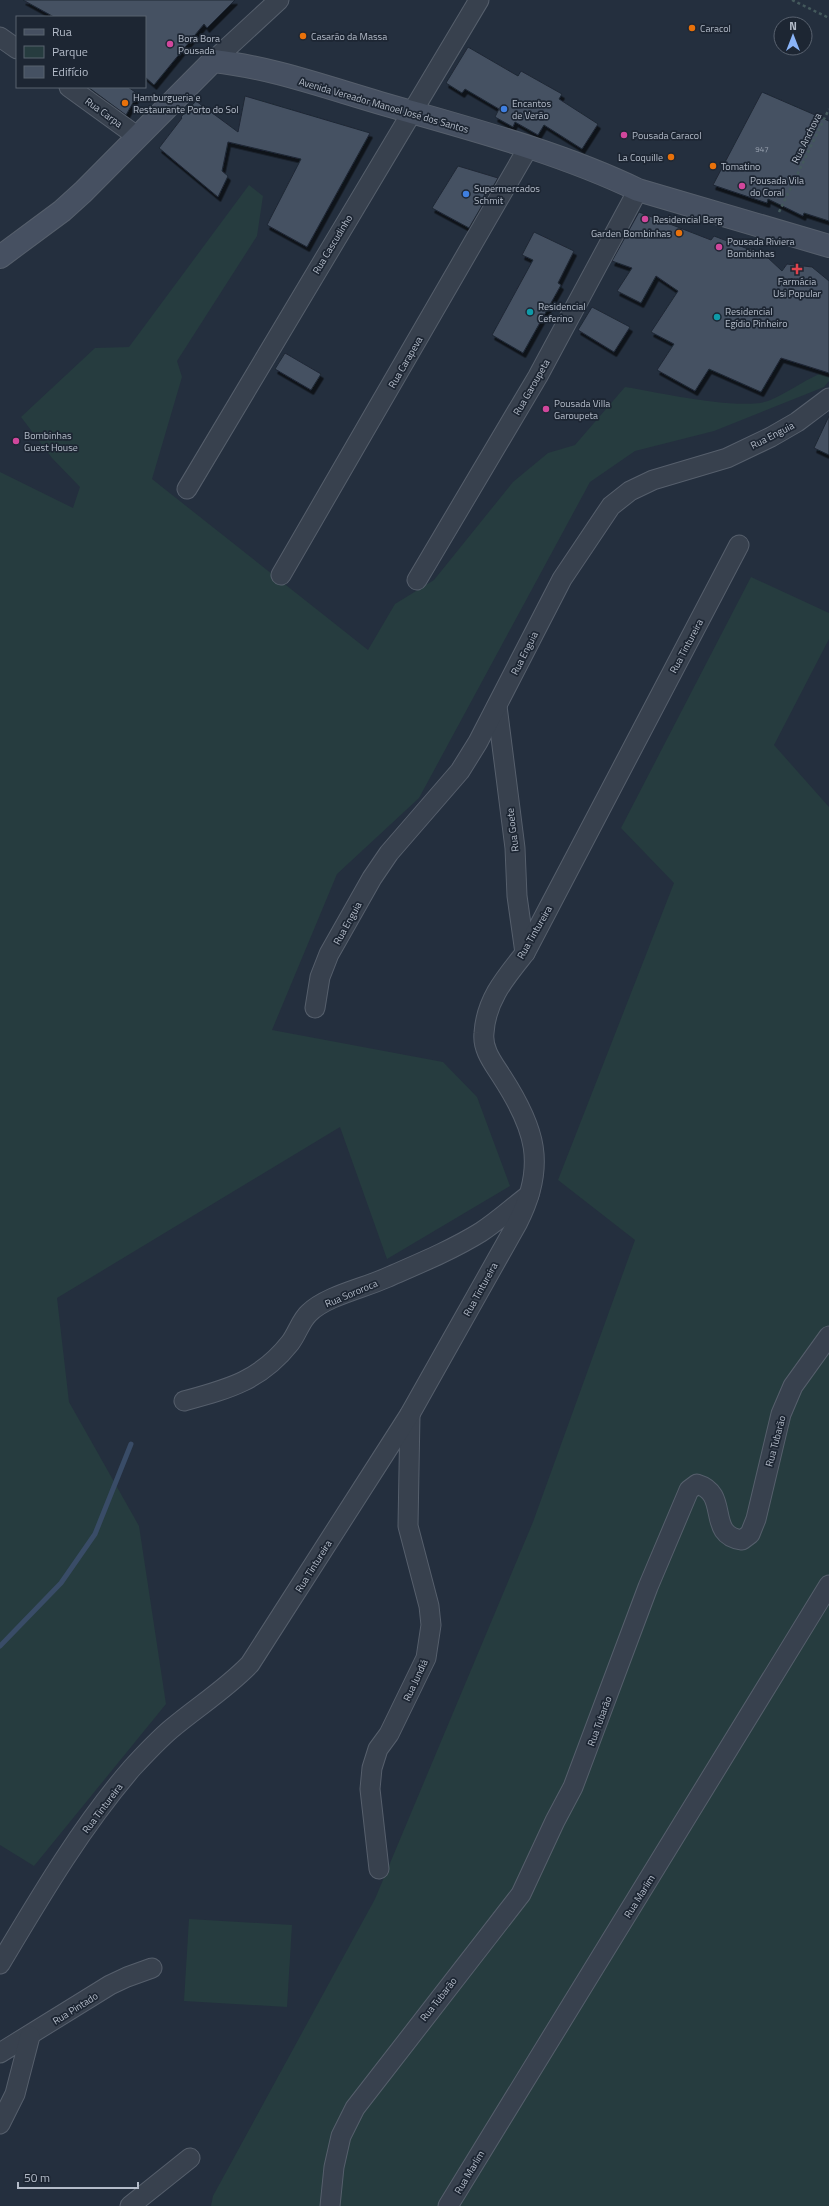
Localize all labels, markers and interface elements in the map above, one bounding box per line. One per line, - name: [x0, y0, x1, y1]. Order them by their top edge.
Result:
- legend: [16, 16, 146, 88]
- north arrow: [773, 16, 813, 56]
- text: N: [789, 18, 797, 34]
- place label: Caracol: [700, 21, 731, 36]
- text: Rua: [52, 22, 72, 41]
- marker: Caracol: [687, 23, 697, 33]
- place label: Casarão da Massa: [311, 29, 387, 44]
- place label: Bora Bora Pousada: [178, 31, 220, 58]
- marker: Casarão da Massa: [298, 31, 308, 41]
- marker: Bora Bora Pousada: [165, 39, 175, 49]
- text: Parque: [52, 42, 88, 61]
- text: Edifício: [52, 62, 88, 81]
- street label: Avenida Vereador Manoel José dos Santos: [297, 74, 471, 137]
- place label: Hamburgueria e Restaurante Porto do Sol: [133, 90, 239, 117]
- street label: Rua Carpa: [82, 94, 125, 131]
- place label: Encantos de Verão: [512, 96, 551, 123]
- marker: Hamburgueria e Restaurante Porto do Sol: [120, 98, 130, 108]
- marker: Encantos de Verão: [499, 104, 509, 114]
- street label: Rua Anchova: [788, 110, 825, 166]
- place label: Pousada Caracol: [632, 128, 701, 143]
- marker: Pousada Caracol: [619, 130, 629, 140]
- house number: 947: [755, 143, 769, 155]
- place label: La Coquille: [618, 150, 663, 165]
- marker: La Coquille: [666, 152, 676, 162]
- place label: Tomatino: [721, 159, 760, 174]
- marker: Tomatino: [708, 161, 718, 171]
- place label: Pousada Vila do Coral: [750, 173, 804, 200]
- place label: Supermercados Schmit: [474, 181, 540, 208]
- marker: Pousada Vila do Coral: [737, 181, 747, 191]
- marker: Supermercados Schmit: [461, 189, 471, 199]
- street label: Rua Cascudinho: [309, 212, 356, 277]
- place label: Residencial Berg: [653, 212, 722, 227]
- marker: Residencial Berg: [640, 214, 650, 224]
- place label: Garden Bombinhas: [591, 226, 671, 241]
- marker: Garden Bombinhas: [674, 228, 684, 238]
- place label: Pousada Riviera Bombinhas: [727, 234, 795, 261]
- marker: Pousada Riviera Bombinhas: [714, 242, 724, 252]
- marker: Farmácia Usi Popular: [792, 264, 802, 274]
- place label: Farmácia Usi Popular: [773, 274, 822, 301]
- place label: Residencial Ceferino: [538, 299, 586, 326]
- place label: Residencial Egídio Pinheiro: [725, 304, 787, 331]
- marker: Residencial Ceferino: [525, 307, 535, 317]
- marker: Residencial Egídio Pinheiro: [712, 312, 722, 322]
- street label: Rua Carapeva: [385, 334, 426, 391]
- street label: Rua Garoupeta: [509, 356, 554, 418]
- place label: Pousada Villa Garoupeta: [554, 396, 610, 423]
- marker: Pousada Villa Garoupeta: [541, 404, 551, 414]
- street label: Rua Enguia: [748, 418, 797, 453]
- place label: Bombinhas Guest House: [24, 428, 78, 455]
- marker: Bombinhas Guest House: [11, 436, 21, 446]
- street label: Rua Tintureira: [666, 617, 707, 676]
- street label: Rua Enguia: [507, 629, 542, 678]
- street label: Rua Goete: [502, 807, 523, 853]
- street label: Rua Enguia: [329, 899, 365, 948]
- street label: Rua Tintureira: [513, 903, 556, 962]
- street label: Rua Tintureira: [459, 1260, 501, 1319]
- street label: Rua Sororoca: [322, 1276, 380, 1311]
- street label: Rua Tubarão: [761, 1414, 790, 1468]
- street label: Rua Tintureira: [291, 1537, 336, 1595]
- street label: Rua Jundiá: [399, 1657, 432, 1704]
- street label: Rua Tubarão: [583, 1694, 615, 1748]
- street label: Rua Tintureira: [79, 1780, 126, 1837]
- street label: Rua Marlim: [620, 1872, 659, 1921]
- street label: Rua Tubarão: [416, 1974, 460, 2025]
- street label: Rua Pintado: [50, 1988, 101, 2028]
- street label: Rua Marlim: [451, 2148, 488, 2197]
- scale bar: [18, 2164, 138, 2190]
- text: 50 m: [24, 2168, 50, 2187]

